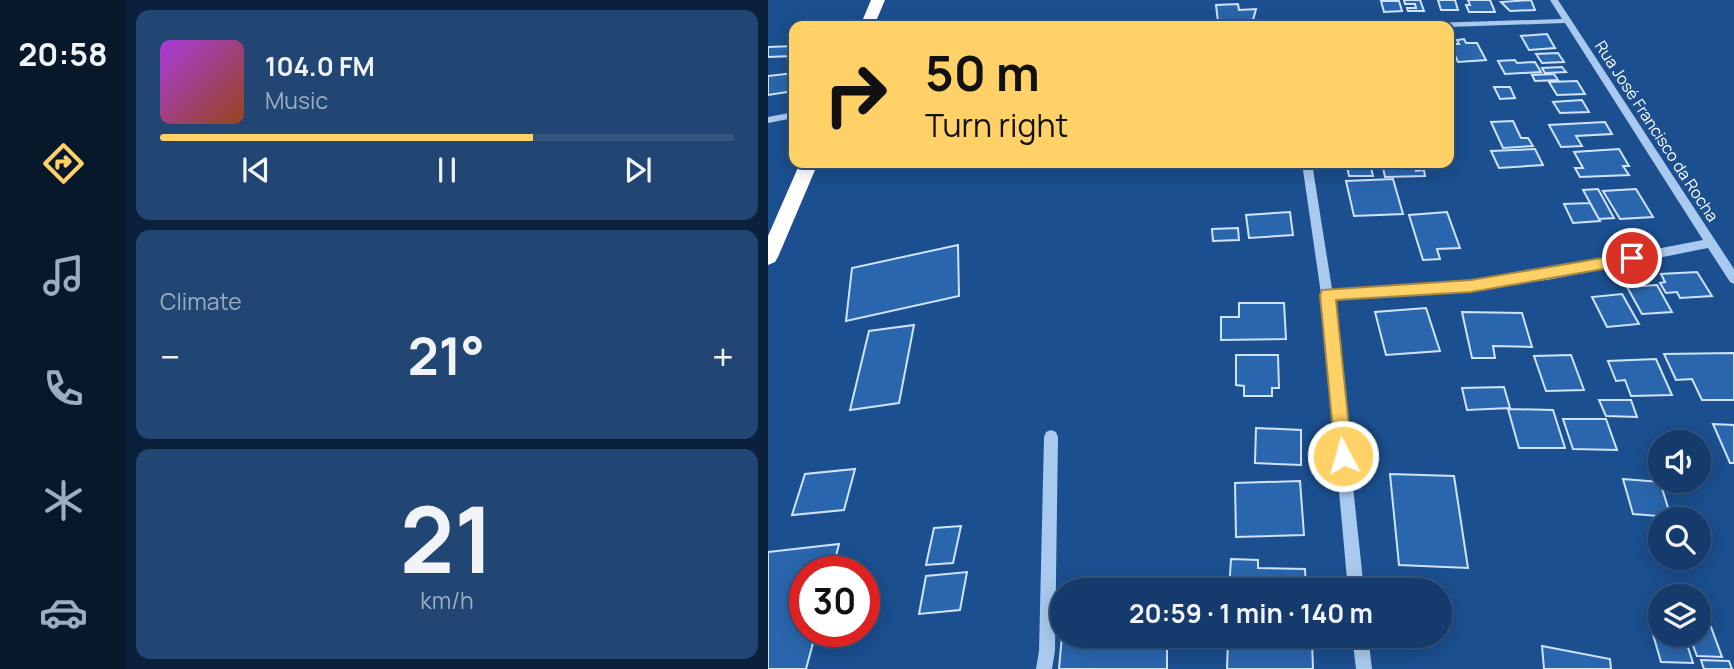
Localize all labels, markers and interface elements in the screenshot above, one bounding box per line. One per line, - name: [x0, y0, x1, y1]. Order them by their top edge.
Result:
- text: 20:58: [18, 32, 108, 76]
- street label: Rua José Francisco da Rocha: [1590, 36, 1724, 226]
- text: 50 m: [925, 39, 1040, 106]
- text: 104.0 FM: [265, 48, 375, 84]
- icon: right: [810, 49, 901, 140]
- text: Music: [265, 84, 328, 116]
- text: Turn right: [925, 103, 1068, 147]
- icon: directions: [39, 139, 88, 188]
- icon: previous: [237, 151, 275, 189]
- icon: pause: [428, 151, 466, 189]
- icon: next: [619, 151, 657, 189]
- pin: [1602, 228, 1662, 288]
- icon: arrive: [1613, 239, 1651, 277]
- icon: music: [39, 251, 88, 300]
- text: Climate: [160, 285, 242, 317]
- text: 21°: [408, 320, 485, 391]
- text: −: [160, 330, 181, 382]
- text: +: [712, 330, 734, 382]
- icon: phone: [39, 364, 88, 413]
- position arrow: [1306, 419, 1380, 493]
- map controls: [1648, 430, 1711, 647]
- button: sound: [1648, 430, 1711, 493]
- icon: climate: [39, 476, 88, 525]
- text: 21: [400, 476, 494, 600]
- button: search: [1648, 507, 1711, 570]
- speed limit sign: 30: [789, 556, 880, 647]
- text: km/h: [420, 584, 474, 616]
- button: layers: [1648, 584, 1711, 647]
- icon: car: [39, 588, 88, 637]
- text: 20:59 · 1 min · 140 m: [1129, 595, 1373, 631]

